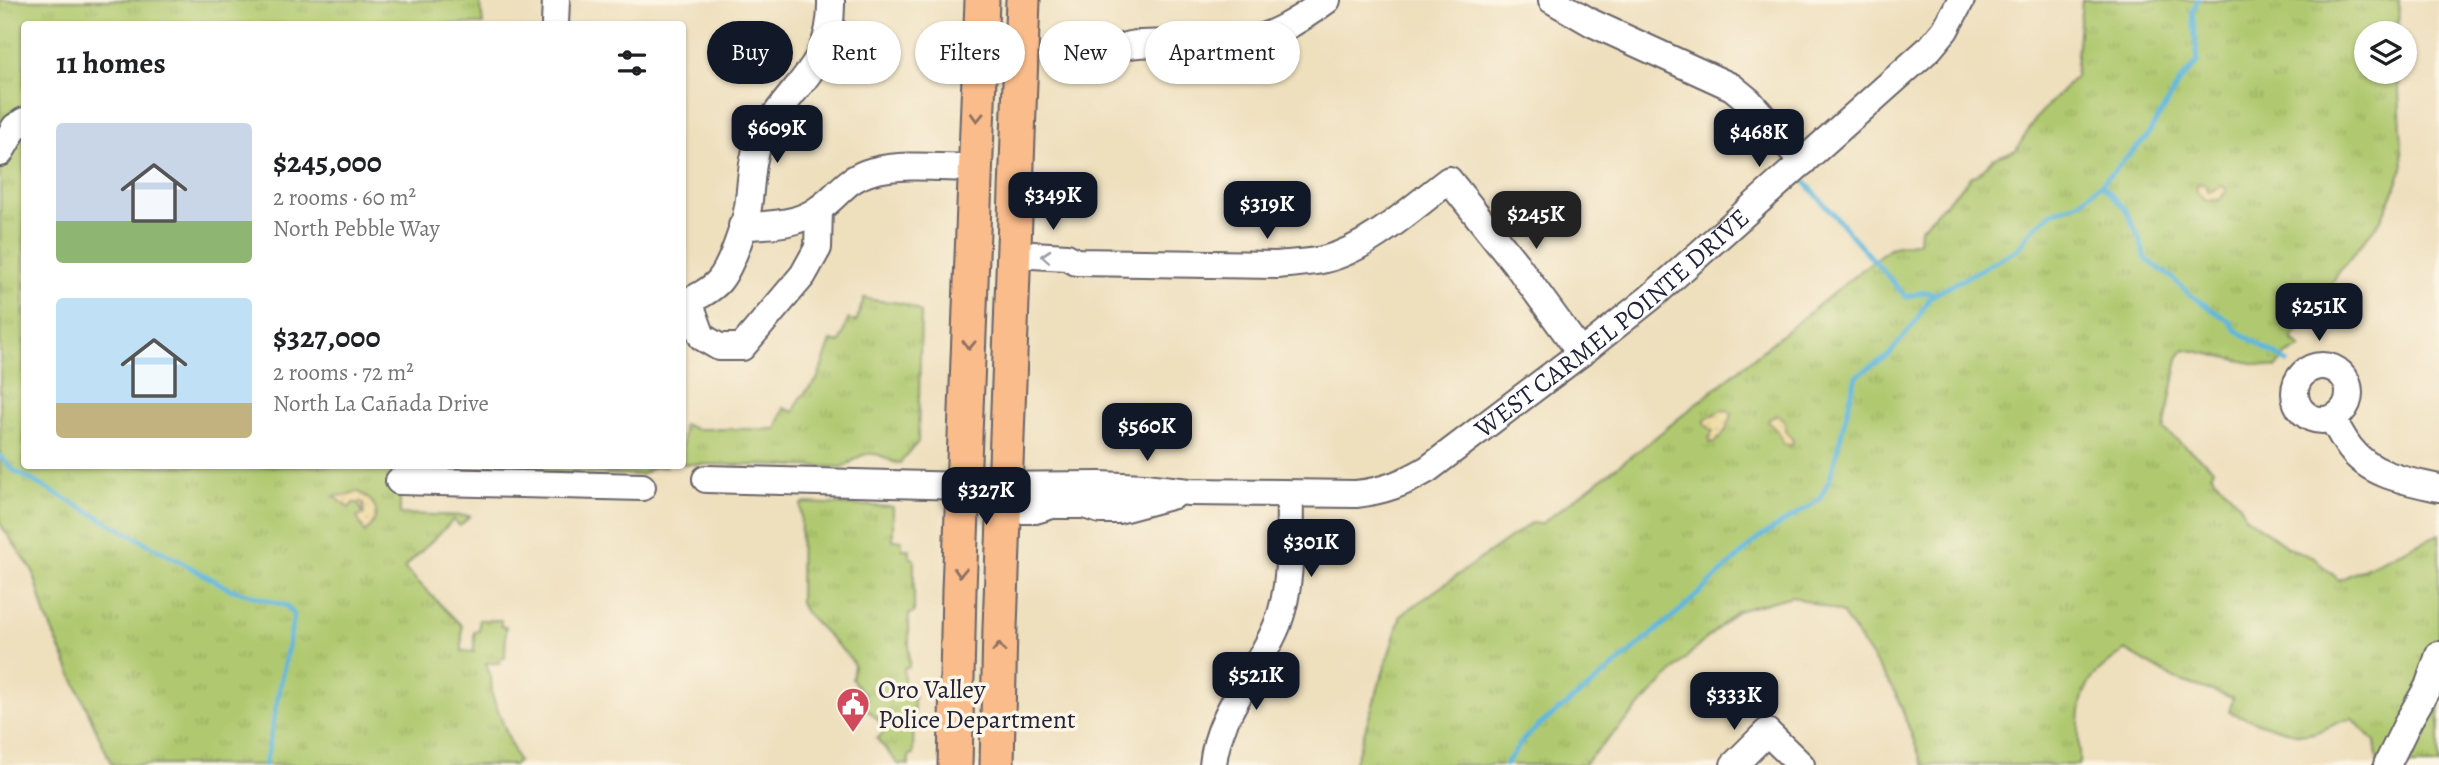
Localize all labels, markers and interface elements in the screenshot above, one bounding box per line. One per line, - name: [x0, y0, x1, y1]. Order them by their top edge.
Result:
- chip: Buy: [707, 21, 793, 84]
- chip: Rent: [807, 21, 901, 84]
- chip: Filters: [915, 21, 1025, 84]
- chip: New: [1039, 21, 1131, 84]
- chip: Apartment: [1145, 21, 1300, 84]
- map controls: [2354, 21, 2417, 84]
- button: layers: [2354, 21, 2417, 84]
- text: 11 homes: [56, 43, 166, 83]
- icon: filters: [613, 44, 651, 82]
- pin: $609K: [728, 106, 826, 165]
- pin: $468K: [1710, 110, 1808, 169]
- text: $609K: [748, 112, 806, 143]
- one-way arrow: [970, 112, 985, 123]
- text: $468K: [1730, 116, 1788, 147]
- text: $245,000: [273, 142, 382, 182]
- icon: home: [112, 151, 196, 235]
- pin: $349K: [1004, 173, 1102, 232]
- text: $349K: [1024, 179, 1082, 210]
- text: 2 rooms · 60 m²: [273, 182, 416, 213]
- pin: $319K: [1218, 182, 1316, 241]
- text: $319K: [1240, 188, 1294, 219]
- pin: $245K: [1487, 191, 1585, 251]
- text: $245K: [1507, 198, 1565, 229]
- street label: WEST CARMEL POINTE DRIVE: [1466, 200, 1756, 446]
- text: North Pebble Way: [273, 213, 440, 244]
- one-way arrow: [1040, 249, 1051, 264]
- pin: $251K: [2270, 284, 2368, 343]
- text: $251K: [2292, 290, 2347, 321]
- text: $327,000: [273, 317, 381, 357]
- icon: home: [112, 326, 196, 410]
- one-way arrow: [961, 339, 976, 350]
- text: 2 rooms · 72 m²: [273, 357, 414, 388]
- text: North La Cañada Drive: [273, 388, 489, 419]
- pin: $560K: [1098, 404, 1196, 463]
- text: $560K: [1118, 410, 1176, 441]
- pin: $327K: [937, 468, 1035, 527]
- text: $327K: [958, 474, 1014, 505]
- pin: $301K: [1262, 520, 1360, 579]
- text: $301K: [1283, 526, 1339, 557]
- one-way arrow: [952, 567, 967, 578]
- one-way arrow: [992, 642, 1007, 653]
- pin: $521K: [1207, 652, 1305, 712]
- text: $521K: [1229, 659, 1284, 690]
- place label: Oro Valley Police Department: [878, 672, 1076, 737]
- pin: $333K: [1685, 672, 1783, 732]
- text: $333K: [1706, 679, 1762, 710]
- public building icon: Oro Valley Police Department: [834, 685, 872, 734]

